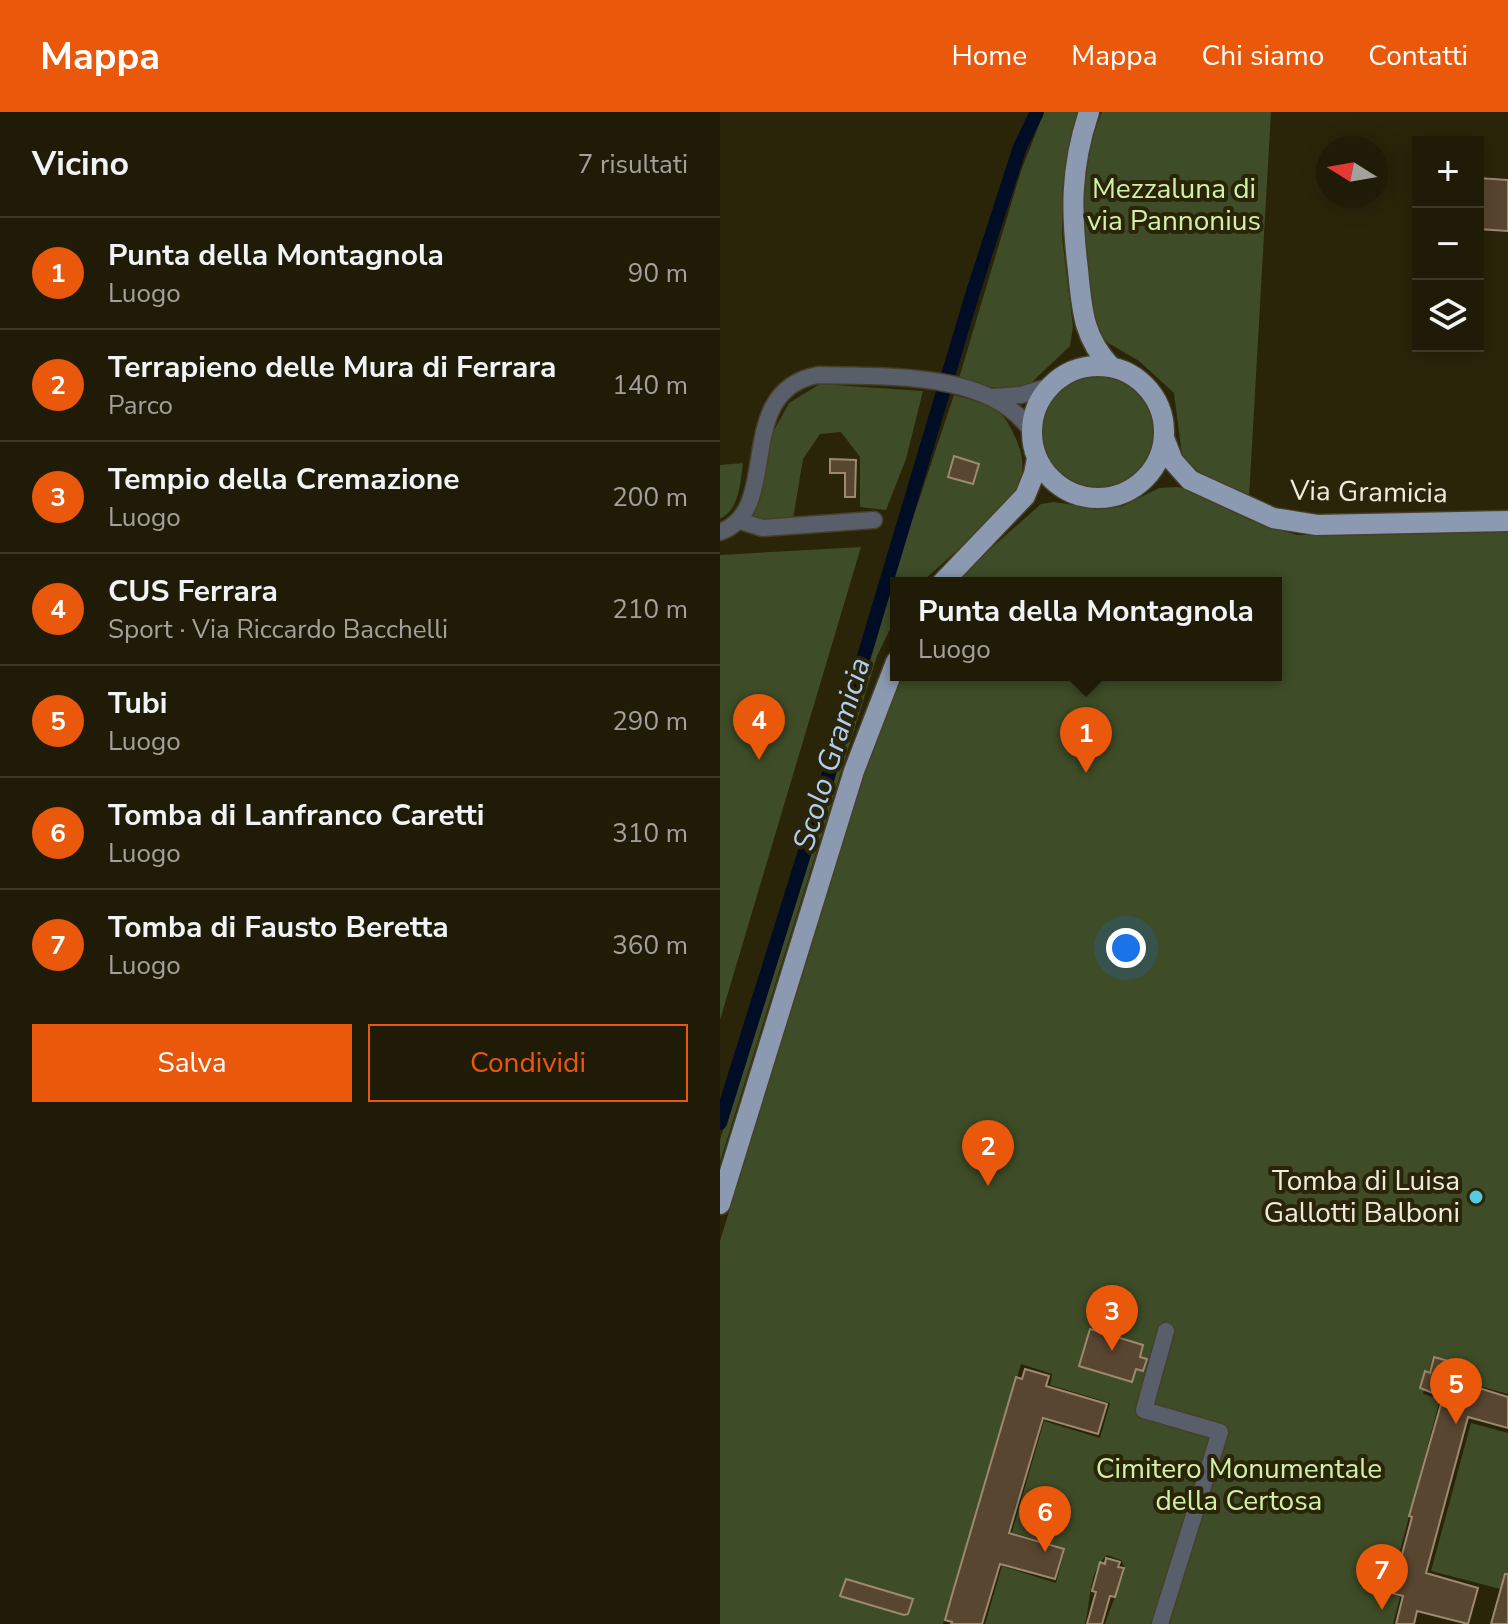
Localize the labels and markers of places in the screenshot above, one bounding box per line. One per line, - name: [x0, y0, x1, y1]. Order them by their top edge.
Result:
- pin: 4: [733, 694, 785, 760]
- pin: 1: [1060, 707, 1112, 773]
- pin: 2: [962, 1120, 1014, 1186]
- place label: Tomba di Luisa Gallotti Balboni: [1264, 1162, 1460, 1232]
- marker: Tomba di Luisa Gallotti Balboni: [1467, 1188, 1485, 1206]
- pin: 3: [1086, 1285, 1138, 1351]
- pin: 5: [1430, 1358, 1482, 1424]
- pin: 6: [1019, 1486, 1071, 1552]
- pin: 7: [1356, 1544, 1408, 1610]

